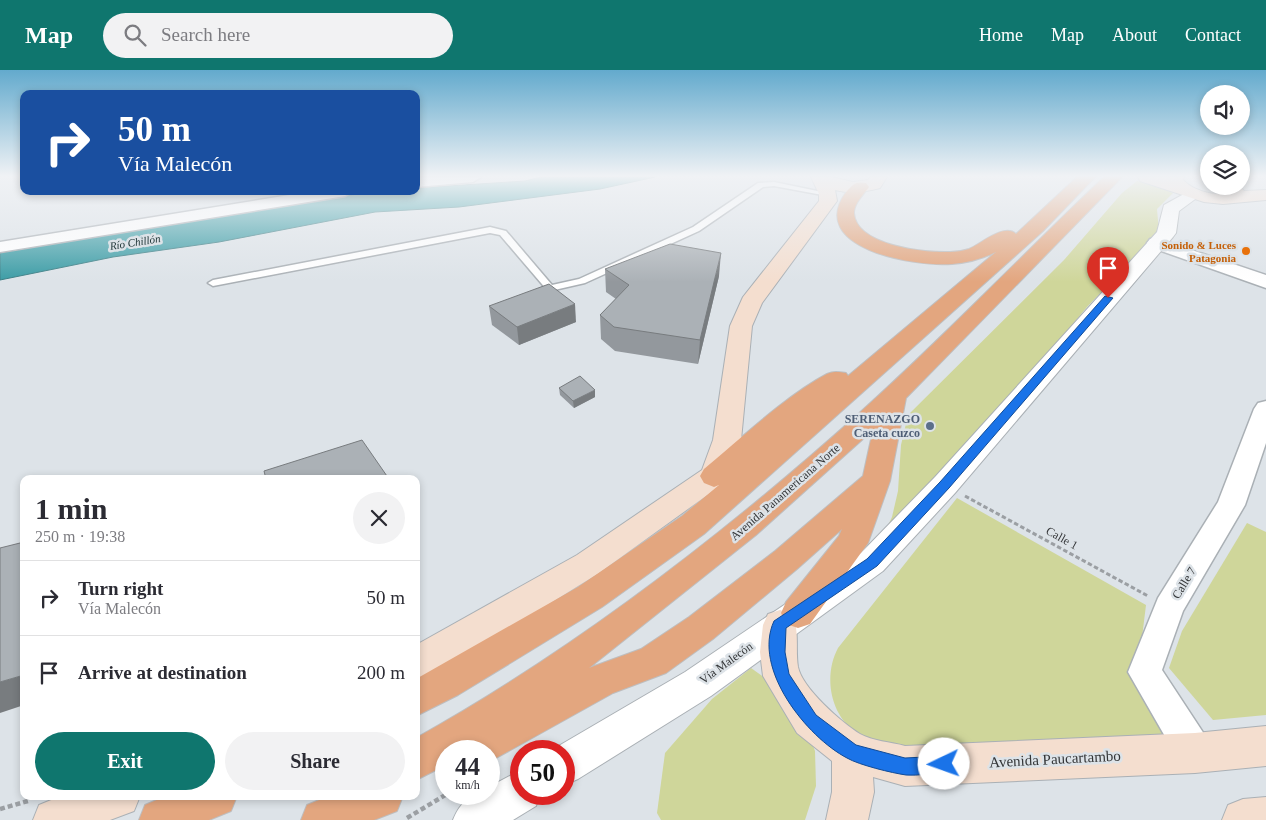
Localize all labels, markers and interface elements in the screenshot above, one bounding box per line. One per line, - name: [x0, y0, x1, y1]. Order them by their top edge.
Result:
- search box: [103, 13, 453, 58]
- icon: search: [121, 21, 149, 49]
- text: Map: [25, 22, 73, 48]
- text: Search here: [161, 24, 250, 45]
- text: Home: [979, 25, 1023, 45]
- text: Map: [1051, 25, 1084, 45]
- text: About: [1112, 25, 1157, 45]
- text: Contact: [1185, 25, 1241, 45]
- map controls: [1200, 85, 1250, 195]
- button: sound: [1200, 85, 1250, 135]
- icon: right: [35, 110, 100, 175]
- text: 50 m: [118, 110, 191, 149]
- button: layers: [1200, 145, 1250, 195]
- text: Vía Malecón: [118, 151, 232, 176]
- water label: Río Chillón: [108, 232, 162, 252]
- place label: Sonido & Luces Patagonia: [1161, 239, 1237, 264]
- marker: Sonido & Luces Patagonia: [1240, 245, 1252, 257]
- pin: [1087, 247, 1129, 298]
- icon: arrive: [1094, 254, 1122, 282]
- place label: SERENAZGO Caseta cuzco: [845, 412, 920, 440]
- marker: SERENAZGO Caseta cuzco: [924, 420, 936, 432]
- street label: Avenida Panamericana Norte: [727, 441, 843, 543]
- text: 1 min: [35, 492, 108, 525]
- button: close: [353, 492, 405, 544]
- street label: Calle 1: [1044, 524, 1080, 552]
- text: 250 m · 19:38: [35, 528, 125, 545]
- street label: Calle 7: [1169, 565, 1199, 601]
- text: Turn right: [78, 578, 163, 599]
- icon: right: [35, 584, 63, 612]
- text: 50 m: [366, 587, 405, 608]
- text: Vía Malecón: [78, 600, 161, 617]
- street label: Vía Malecón: [697, 639, 755, 687]
- icon: arrive: [35, 659, 63, 687]
- text: Arrive at destination: [78, 662, 247, 683]
- text: 200 m: [357, 662, 405, 683]
- button: Exit: [35, 732, 215, 790]
- button: Share: [225, 732, 405, 790]
- position arrow: [917, 737, 969, 789]
- speed limit sign: 50: [510, 740, 575, 805]
- street label: Avenida Paucartambo: [989, 748, 1121, 770]
- text: 44: [455, 753, 480, 780]
- text: km/h: [455, 778, 480, 792]

